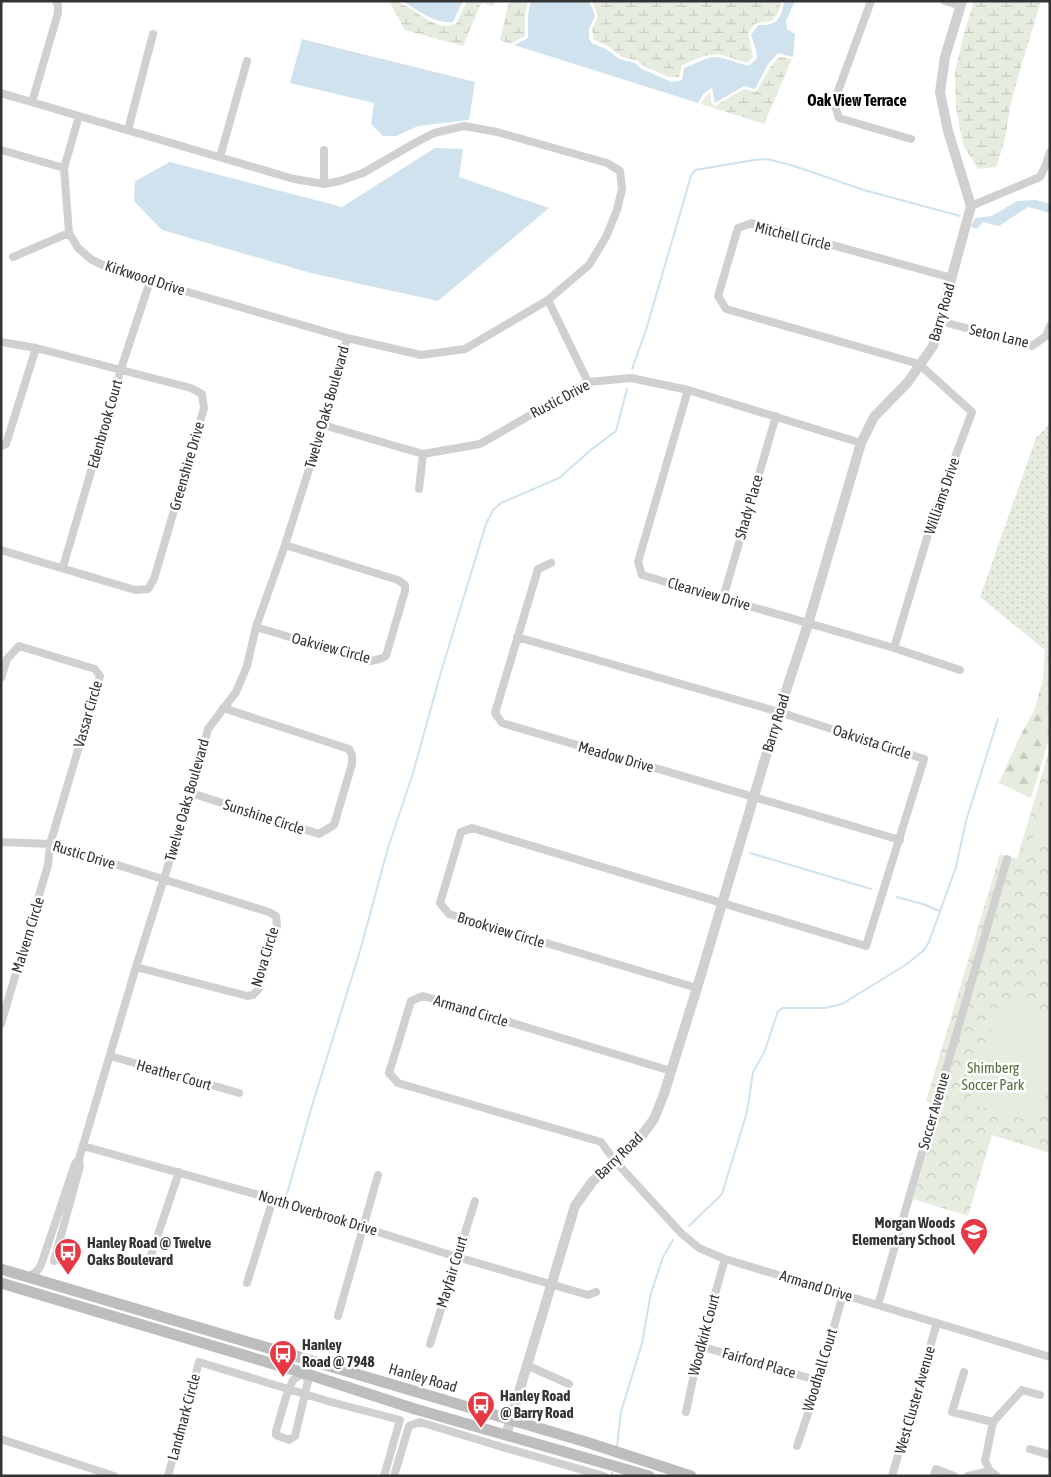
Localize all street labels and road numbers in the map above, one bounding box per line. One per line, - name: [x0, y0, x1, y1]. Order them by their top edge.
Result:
- street label: Mitchell Circle: [753, 218, 833, 253]
- street label: Kirkwood Drive: [103, 257, 187, 298]
- street label: Barry Road: [925, 281, 958, 343]
- street label: Seton Lane: [968, 320, 1031, 351]
- street label: Twelve Oaks Boulevard: [301, 344, 352, 470]
- street label: Rustic Drive: [527, 376, 592, 421]
- street label: Edenbrook Court: [84, 378, 125, 470]
- street label: Greenshire Drive: [166, 419, 207, 512]
- street label: Williams Drive: [920, 455, 963, 536]
- street label: Shady Place: [731, 472, 766, 541]
- street label: Clearview Drive: [666, 574, 753, 613]
- street label: Oakview Circle: [290, 629, 372, 666]
- street label: Vassar Circle: [70, 678, 105, 749]
- street label: Barry Road: [759, 692, 792, 754]
- street label: Oakvista Circle: [831, 721, 914, 762]
- street label: Twelve Oaks Boulevard: [161, 737, 212, 863]
- street label: Meadow Drive: [576, 738, 656, 775]
- street label: Sunshine Circle: [222, 795, 307, 838]
- street label: Rustic Drive: [51, 837, 118, 872]
- street label: Malvern Circle: [8, 895, 47, 975]
- street label: Brookview Circle: [455, 908, 547, 951]
- street label: Nova Circle: [247, 925, 282, 989]
- street label: Armand Circle: [432, 991, 511, 1030]
- street label: Heather Court: [135, 1056, 214, 1093]
- street label: Soccer Avenue: [914, 1070, 953, 1151]
- street label: Barry Road: [591, 1129, 646, 1183]
- street label: North Overbrook Drive: [257, 1186, 380, 1239]
- street label: Mayfair Court: [433, 1234, 470, 1310]
- street label: Armand Drive: [778, 1266, 855, 1305]
- street label: Woodkirk Court: [684, 1292, 723, 1378]
- street label: Woodhall Court: [799, 1326, 840, 1413]
- street label: Fairford Place: [720, 1344, 798, 1381]
- street label: West Cluster Avenue: [891, 1344, 938, 1456]
- street label: Hanley Road: [387, 1360, 459, 1395]
- street label: Landmark Circle: [164, 1372, 203, 1462]

